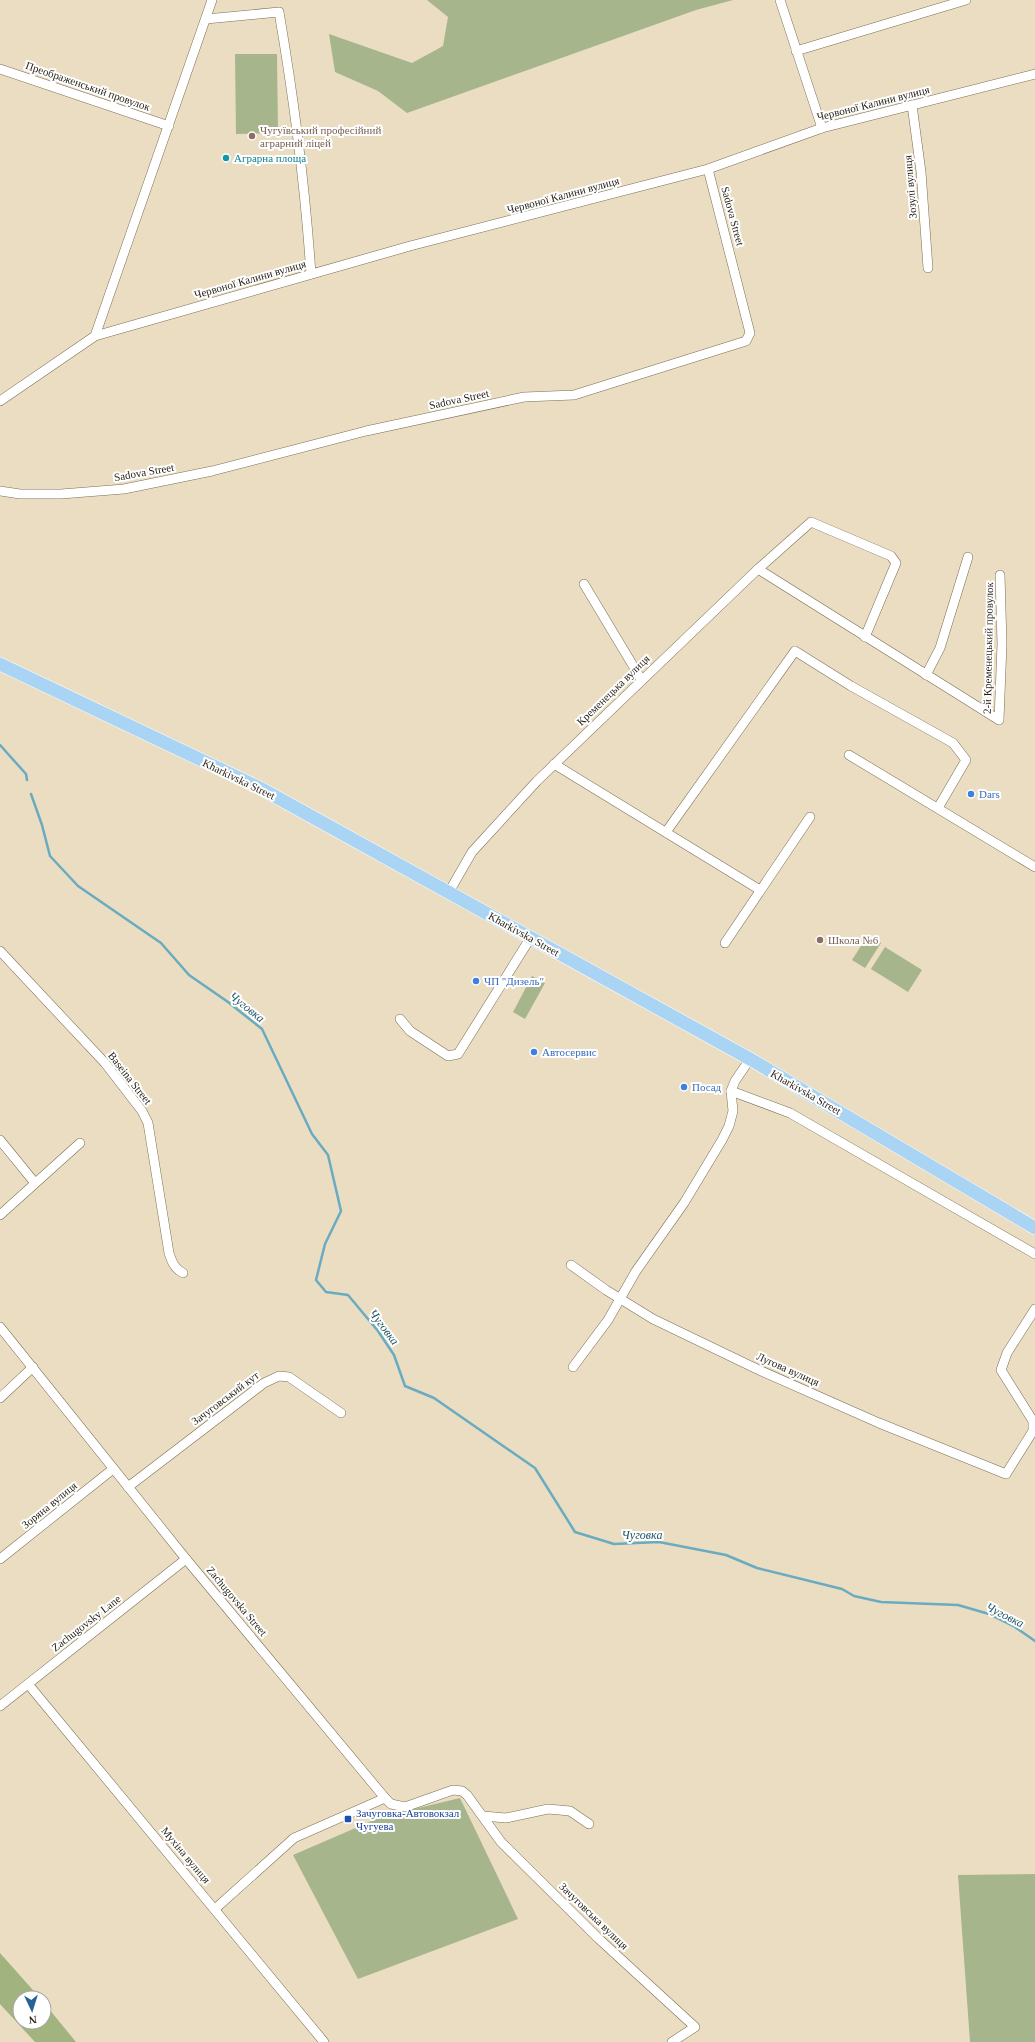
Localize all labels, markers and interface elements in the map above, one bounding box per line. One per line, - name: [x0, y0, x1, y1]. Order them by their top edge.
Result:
- street label: Преображенський провулок: [24, 59, 152, 113]
- street label: Червоної Калини вулиця: [815, 83, 931, 123]
- place label: Чугуївський професійний аграрний ліцей: [260, 124, 381, 149]
- marker: Чугуївський професійний аграрний ліцей: [247, 131, 257, 141]
- place label: Аграрна площа: [234, 152, 306, 164]
- marker: Аграрна площа: [221, 153, 231, 163]
- street label: Зозулі вулиця: [901, 155, 919, 219]
- street label: Червоної Калини вулиця: [506, 174, 620, 216]
- street label: Sadova Street: [719, 185, 747, 247]
- street label: Червоної Калини вулиця: [193, 257, 307, 301]
- street label: Sadova Street: [428, 387, 490, 411]
- street label: Sadova Street: [113, 461, 175, 483]
- street label: 2-й Кременецький провулок: [981, 581, 995, 714]
- street label: Кременецька вулиця: [574, 652, 652, 728]
- street label: Kharkivska Street: [201, 756, 277, 802]
- place label: Dars: [979, 788, 1000, 800]
- marker: Dars: [966, 789, 976, 799]
- street label: Kharkivska Street: [486, 910, 562, 958]
- place label: Школа №6: [828, 934, 879, 946]
- marker: Школа №6: [815, 935, 825, 945]
- place label: ЧП "Дизель": [484, 975, 544, 987]
- marker: ЧП "Дизель": [471, 976, 481, 986]
- water label: Чуговка: [227, 989, 267, 1025]
- place label: Автосервис: [542, 1046, 597, 1058]
- marker: Автосервис: [529, 1047, 539, 1057]
- street label: Baseina Street: [106, 1049, 154, 1107]
- street label: Kharkivska Street: [769, 1067, 843, 1117]
- place label: Посад: [692, 1081, 722, 1093]
- marker: Посад: [679, 1082, 689, 1092]
- water label: Чуговка: [366, 1306, 402, 1348]
- street label: Лугова вулиця: [755, 1350, 821, 1388]
- street label: Зачуговський кут: [189, 1369, 261, 1427]
- street label: Зоряна вулиця: [19, 1479, 79, 1531]
- water label: Чуговка: [622, 1528, 662, 1542]
- street label: Zachugovska Street: [204, 1564, 270, 1638]
- street label: Zachugovsky Lane: [49, 1592, 123, 1654]
- water label: Чуговка: [984, 1599, 1026, 1631]
- place label: Зачуговка-Автовокзал Чугуева: [356, 1807, 460, 1832]
- marker: Зачуговка-Автовокзал Чугуева: [343, 1814, 353, 1824]
- street label: Мухіна вулиця: [159, 1825, 213, 1885]
- street label: Зачуговська вулиця: [557, 1880, 631, 1952]
- north arrow: [12, 1990, 52, 2030]
- text: N: [28, 2014, 37, 2026]

